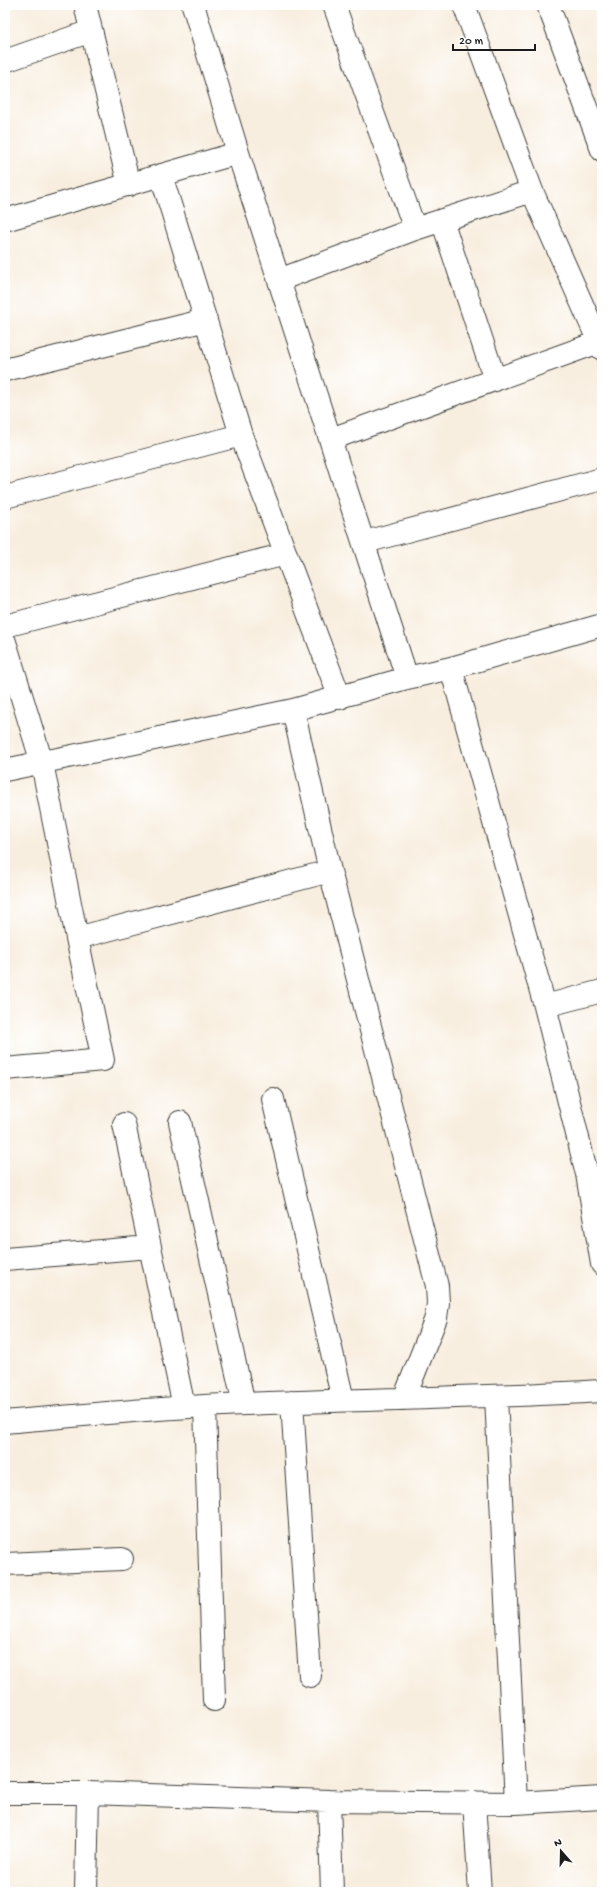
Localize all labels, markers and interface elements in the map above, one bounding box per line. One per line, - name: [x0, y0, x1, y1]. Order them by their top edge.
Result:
- scale bar: [453, 26, 535, 52]
- text: 20 m: [459, 35, 484, 49]
- north arrow: [541, 1831, 581, 1871]
- text: N: [553, 1837, 564, 1850]

